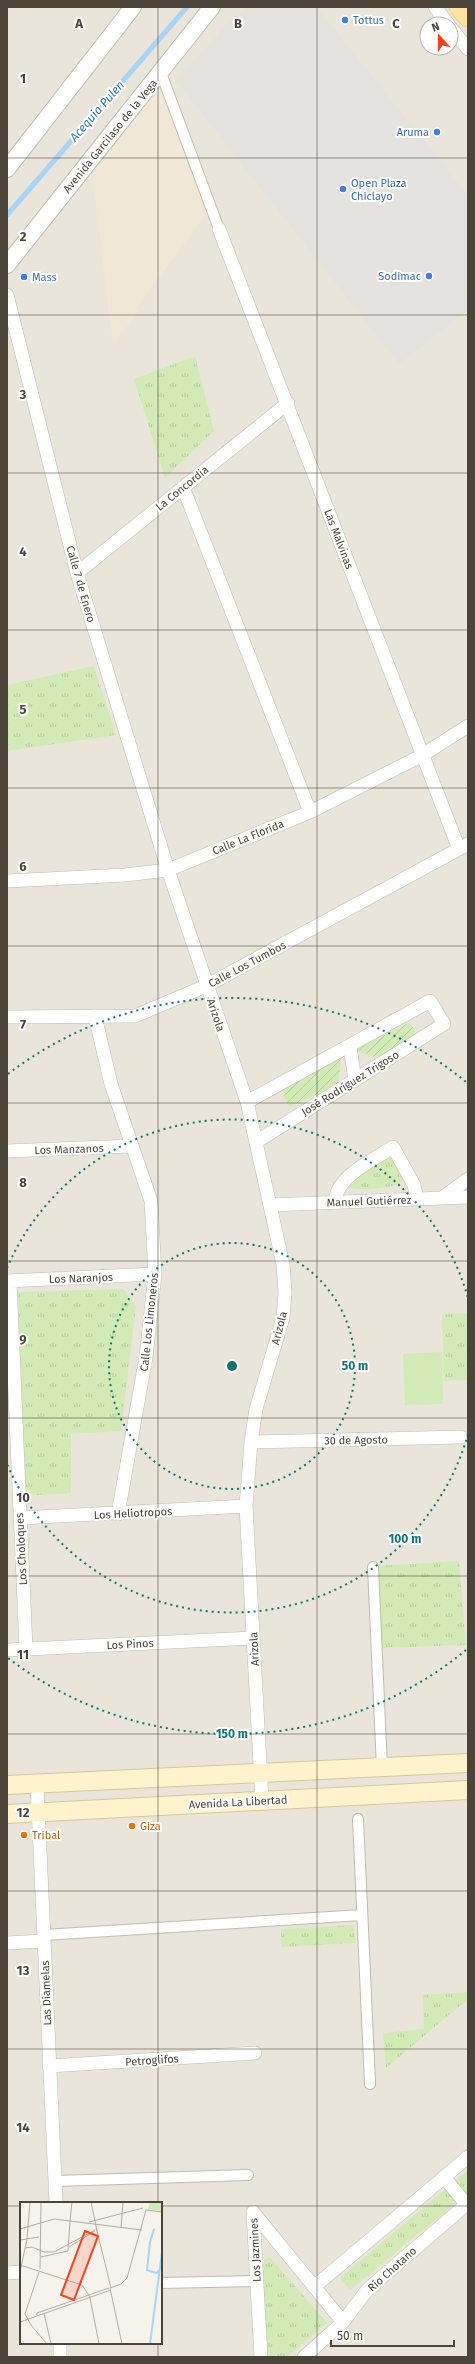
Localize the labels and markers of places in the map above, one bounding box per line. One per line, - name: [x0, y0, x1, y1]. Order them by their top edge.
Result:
- place label: Tottus: [353, 14, 384, 27]
- marker: Tottus: [340, 15, 350, 25]
- place label: Aruma: [397, 126, 429, 139]
- marker: Aruma: [432, 127, 442, 137]
- place label: Open Plaza Chiclayo: [351, 177, 407, 203]
- marker: Open Plaza Chiclayo: [338, 184, 348, 194]
- place label: Sodimac: [378, 270, 421, 283]
- place label: Mass: [32, 271, 57, 284]
- marker: Sodimac: [424, 271, 434, 281]
- marker: Mass: [19, 272, 29, 282]
- centre of rings: [225, 1359, 239, 1373]
- place label: Giza: [140, 1820, 161, 1833]
- marker: Giza: [127, 1821, 137, 1831]
- place label: Tribal: [32, 1829, 60, 1842]
- marker: Tribal: [19, 1830, 29, 1840]

